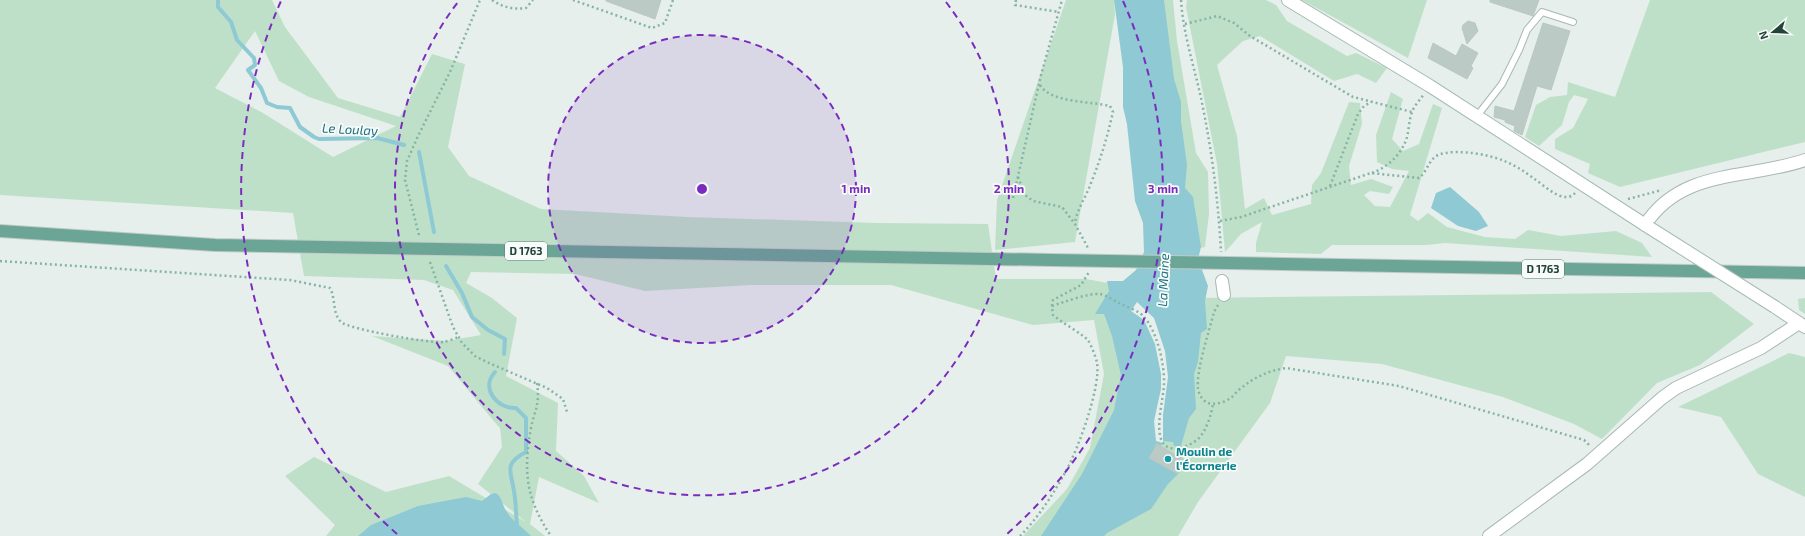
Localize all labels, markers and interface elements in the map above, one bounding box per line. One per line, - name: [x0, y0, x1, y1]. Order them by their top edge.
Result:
- north arrow: [1753, 12, 1793, 52]
- text: N: [1756, 29, 1771, 41]
- water label: Le Loulay: [322, 120, 378, 138]
- text: 1 min: [842, 181, 870, 195]
- text: 2 min: [994, 181, 1024, 195]
- text: 3 min: [1148, 181, 1178, 195]
- centre of rings: [695, 182, 709, 196]
- road number: D 1763: [505, 242, 547, 260]
- water label: La Maine: [1154, 253, 1172, 307]
- road number: D 1763: [1522, 260, 1564, 278]
- place label: Moulin de l'Écornerie: [1176, 444, 1237, 472]
- marker: Moulin de l'Écornerie: [1163, 454, 1173, 464]

